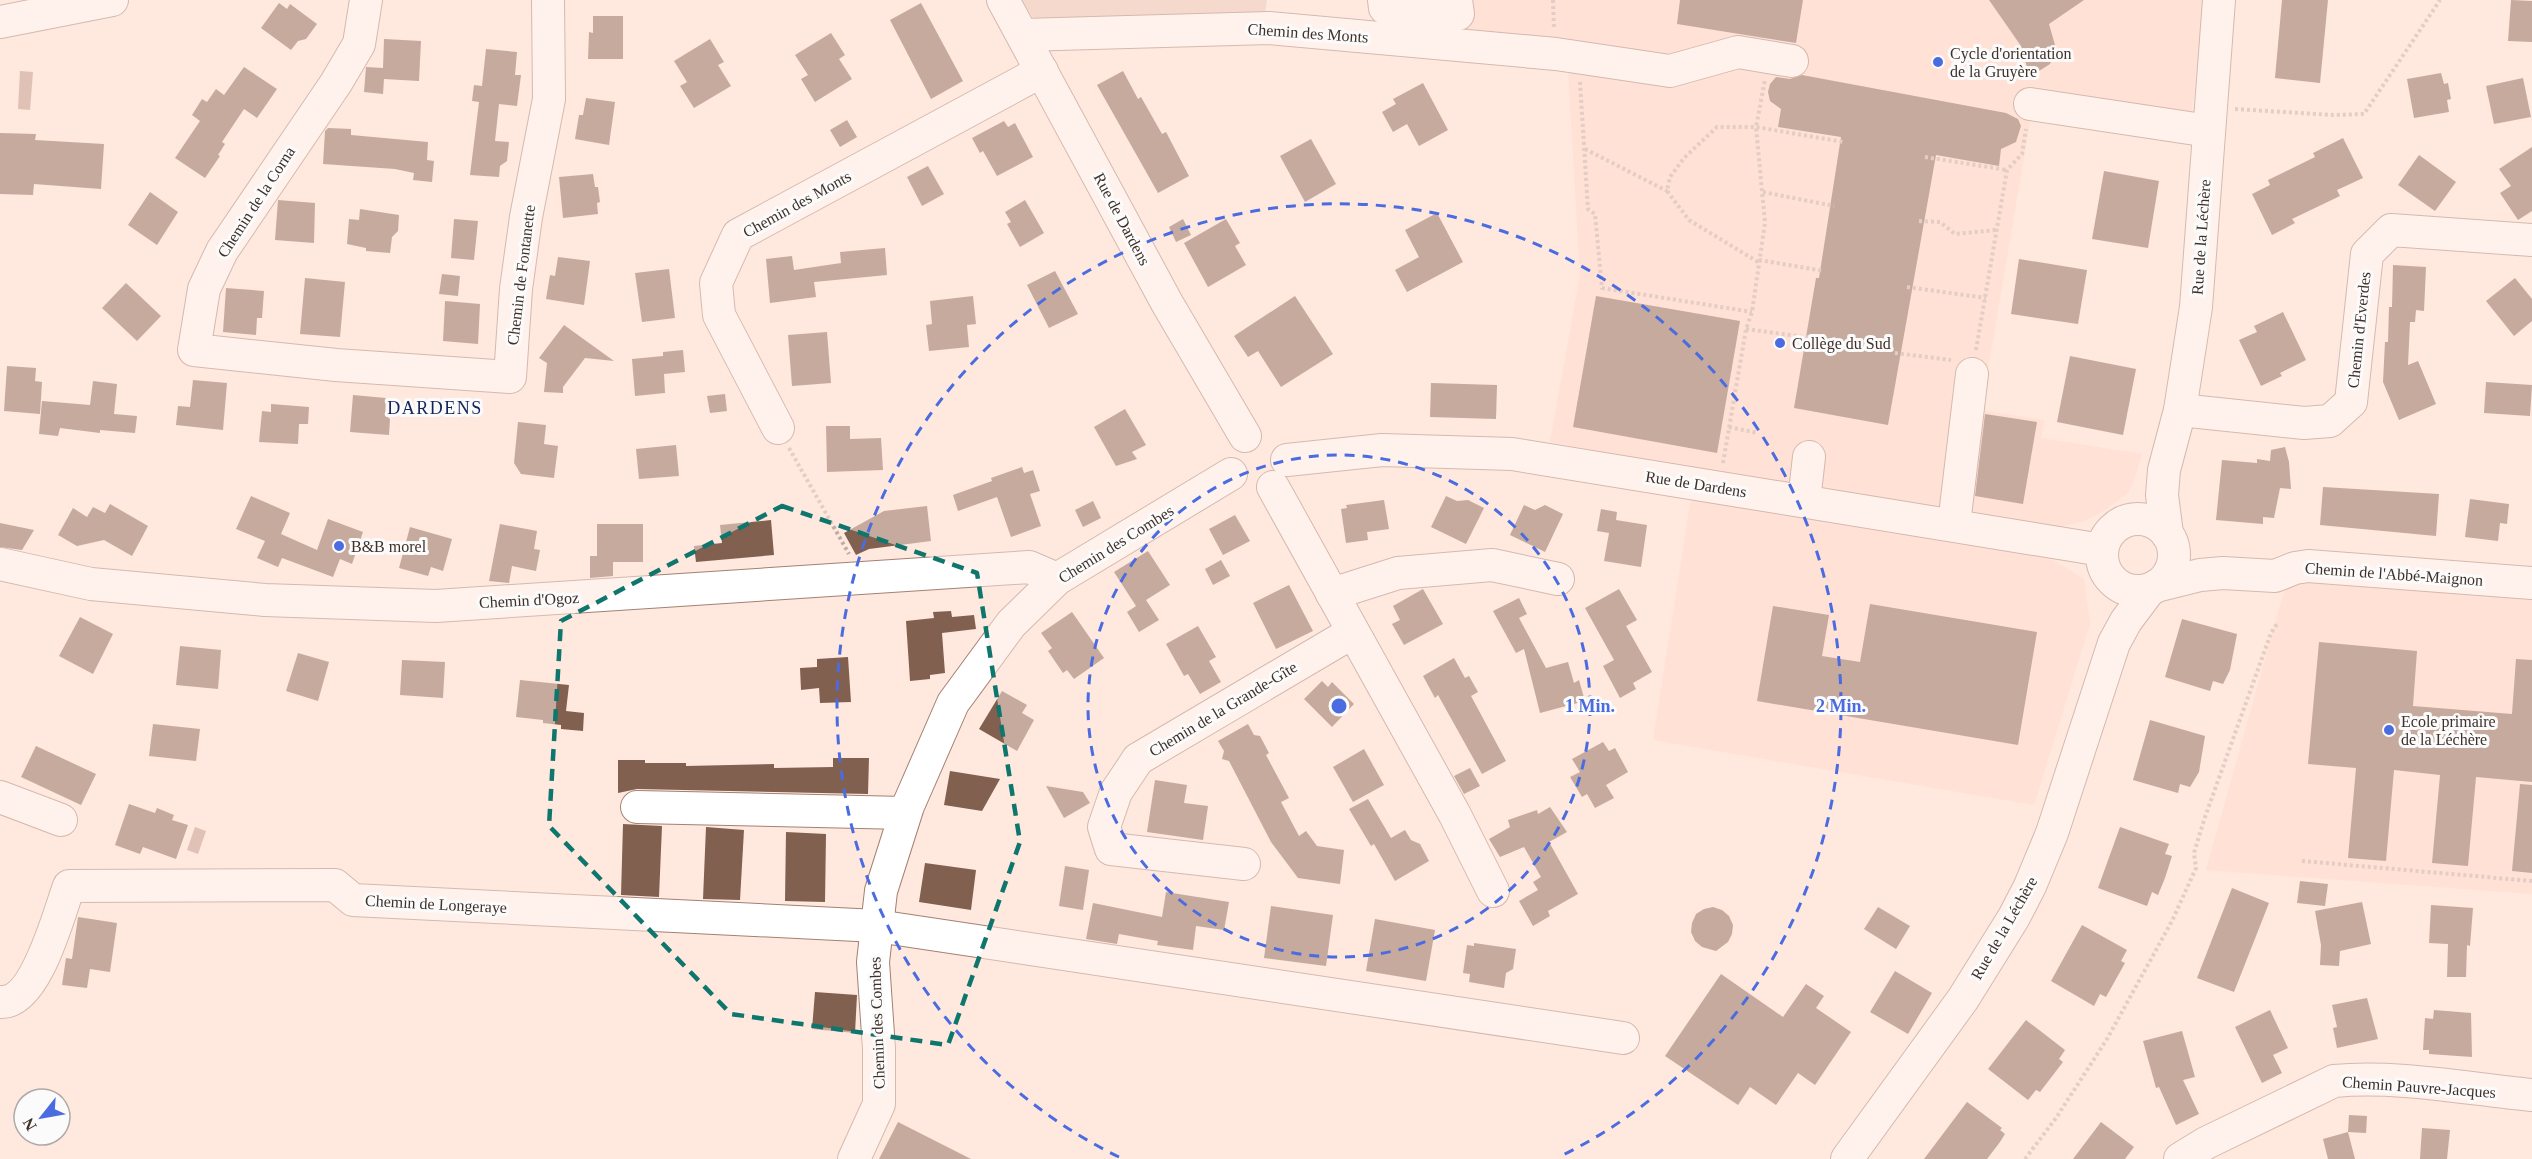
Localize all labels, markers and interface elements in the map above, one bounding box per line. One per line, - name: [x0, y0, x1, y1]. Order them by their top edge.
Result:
- street label: Chemin des Monts: [1247, 20, 1369, 46]
- place label: Cycle d'orientation de la Gruyère: [1950, 45, 2072, 81]
- marker: Cycle d'orientation de la Gruyère: [1931, 55, 1945, 69]
- street label: Chemin de la Corna: [214, 144, 298, 260]
- street label: Chemin des Monts: [740, 167, 854, 241]
- street label: Rue de Dardens: [1091, 170, 1153, 268]
- street label: Rue de la Léchère: [2188, 179, 2214, 295]
- street label: Chemin de Fontanette: [504, 204, 538, 346]
- street label: Chemin d'Everdes: [2344, 271, 2374, 389]
- place label: Collège du Sud: [1792, 335, 1891, 353]
- marker: Collège du Sud: [1773, 336, 1787, 350]
- district label: DARDENS: [387, 398, 483, 418]
- street label: Rue de Dardens: [1644, 468, 1748, 500]
- street label: Chemin des Combes: [1055, 502, 1177, 586]
- place label: B&B morel: [351, 538, 427, 555]
- marker: B&B morel: [332, 539, 346, 553]
- street label: Chemin de l'Abbé-Maignon: [2304, 559, 2484, 590]
- street label: Chemin d'Ogoz: [479, 589, 580, 612]
- street label: Chemin de la Grande-Gîte: [1146, 658, 1300, 760]
- centre of rings: [1329, 696, 1349, 716]
- text: 1 Min.: [1565, 696, 1615, 716]
- text: 2 Min.: [1816, 696, 1866, 716]
- place label: Ecole primaire de la Léchère: [2401, 713, 2496, 748]
- marker: Ecole primaire de la Léchère: [2382, 723, 2396, 737]
- street label: Rue de la Léchère: [1968, 874, 2040, 982]
- street label: Chemin de Longeraye: [365, 892, 507, 917]
- street label: Chemin des Combes: [866, 957, 888, 1089]
- street label: Chemin Pauvre-Jacques: [2341, 1073, 2496, 1102]
- north arrow: [12, 1087, 72, 1147]
- text: N: [19, 1115, 40, 1134]

